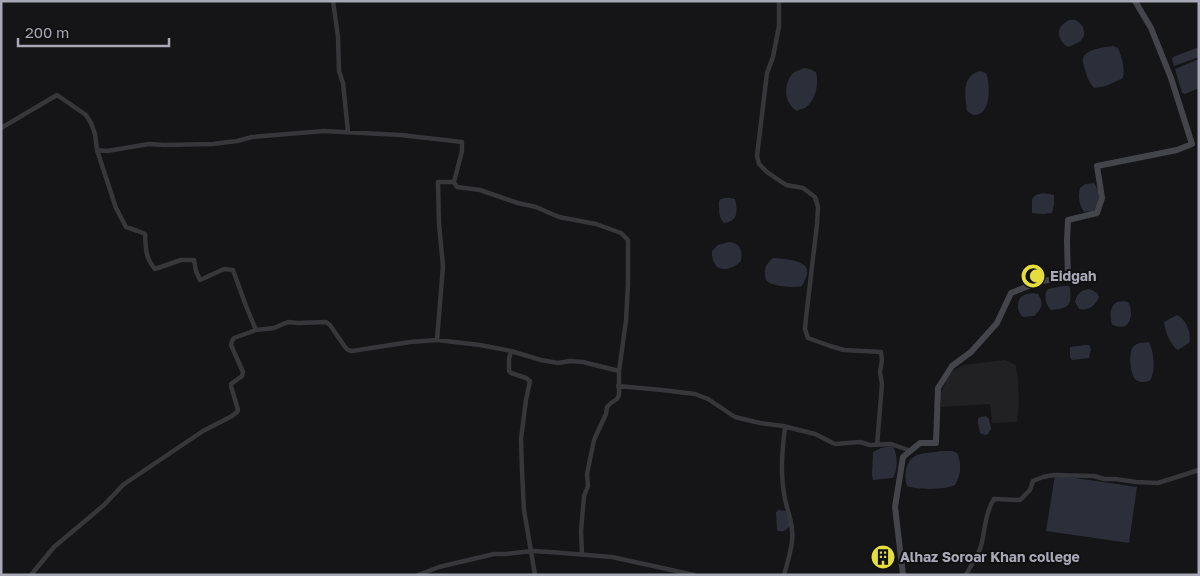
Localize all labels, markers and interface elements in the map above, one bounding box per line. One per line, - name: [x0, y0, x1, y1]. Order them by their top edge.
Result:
- scale bar: [18, 15, 169, 47]
- text: 200 m: [25, 23, 69, 41]
- mosque icon: Eidgah: [1020, 263, 1046, 289]
- place label: Eidgah: [1050, 267, 1096, 284]
- building icon: Alhaz Soroar Khan college: [870, 544, 896, 570]
- place label: Alhaz Soroar Khan college: [900, 548, 1080, 565]

